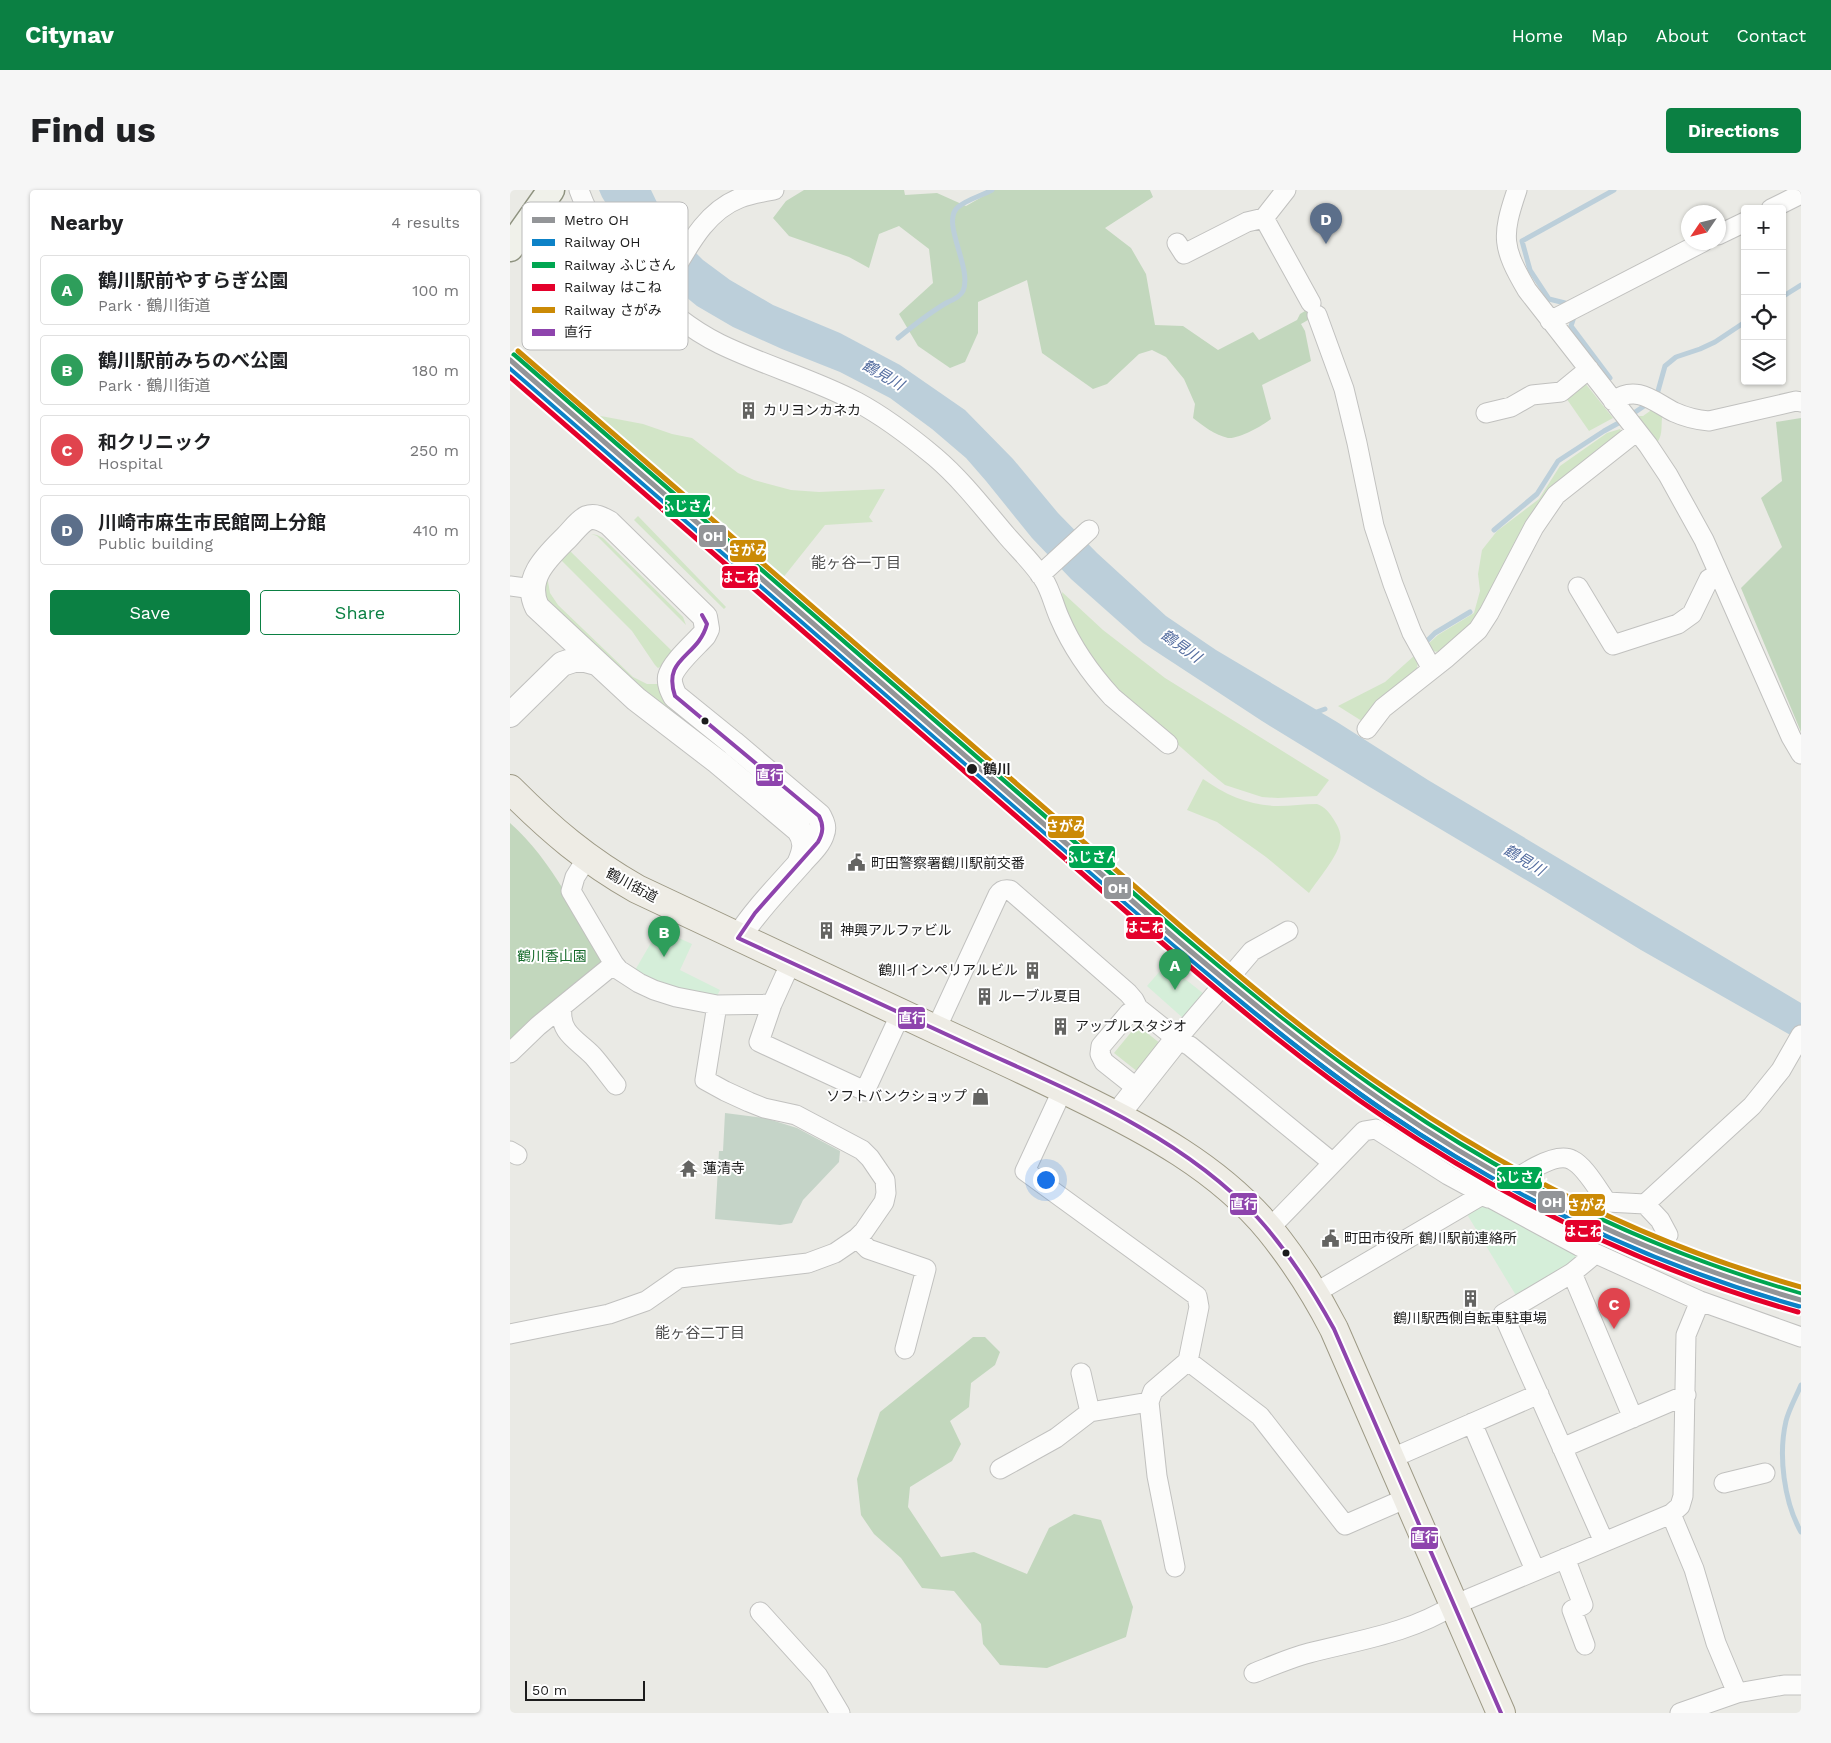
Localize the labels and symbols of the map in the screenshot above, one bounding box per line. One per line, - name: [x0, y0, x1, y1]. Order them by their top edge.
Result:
- legend: [522, 202, 688, 350]
- pin: D: [1310, 203, 1342, 244]
- north arrow: [1681, 205, 1726, 250]
- text: Metro OH: [564, 212, 629, 228]
- text: Railway OH: [564, 234, 640, 250]
- text: Railway ふじさん: [564, 257, 676, 273]
- text: Railway はこね: [564, 279, 662, 295]
- text: Railway さがみ: [564, 302, 662, 318]
- text: 直行: [564, 324, 592, 340]
- water label: 鶴見川: [859, 356, 909, 395]
- building icon: カリヨンカネカ: [739, 400, 759, 420]
- place label: カリヨンカネカ: [763, 402, 861, 418]
- line badge: ふじさん: [664, 494, 711, 518]
- text: ふじさん: [660, 498, 716, 514]
- line badge: OH: [698, 524, 727, 548]
- text: OH: [703, 528, 723, 544]
- line badge: さがみ: [729, 539, 767, 563]
- text: さがみ: [727, 542, 769, 558]
- district label: 能ヶ谷一丁目: [811, 554, 901, 572]
- line badge: はこね: [721, 565, 759, 589]
- text: はこね: [719, 569, 761, 585]
- water label: 鶴見川: [1157, 626, 1206, 667]
- unlabelled marker: [700, 716, 710, 726]
- place label: 鶴川: [983, 761, 1011, 777]
- marker: 鶴川: [965, 762, 979, 776]
- line badge: 直行: [755, 763, 784, 787]
- text: 直行: [756, 767, 784, 783]
- line badge: さがみ: [1047, 815, 1085, 839]
- text: さがみ: [1045, 818, 1087, 834]
- water label: 鶴見川: [1500, 841, 1550, 880]
- line badge: ふじさん: [1068, 845, 1116, 869]
- text: ふじさん: [1064, 849, 1120, 865]
- public building icon: 町田警察署鶴川駅前交番: [847, 853, 867, 873]
- place label: 町田警察署鶴川駅前交番: [871, 855, 1025, 871]
- street label: 鶴川街道: [604, 865, 660, 905]
- line badge: OH: [1103, 876, 1132, 900]
- text: OH: [1108, 880, 1128, 896]
- pin: B: [648, 916, 680, 957]
- line badge: はこね: [1125, 916, 1164, 940]
- text: はこね: [1124, 919, 1166, 935]
- building icon: 神興アルファビル: [816, 920, 836, 940]
- place label: 神興アルファビル: [840, 922, 952, 938]
- park label: 鶴川香山園: [517, 948, 587, 964]
- pin: A: [1159, 949, 1191, 990]
- building icon: 鶴川インペリアルビル: [1022, 960, 1042, 980]
- place label: 鶴川インペリアルビル: [878, 962, 1018, 978]
- building icon: ルーブル夏目: [974, 986, 994, 1006]
- place label: ルーブル夏目: [998, 988, 1081, 1004]
- line badge: 直行: [897, 1006, 926, 1030]
- text: 直行: [898, 1010, 926, 1026]
- building icon: アップルスタジオ: [1051, 1016, 1071, 1036]
- place label: アップルスタジオ: [1075, 1018, 1187, 1034]
- shop icon: ソフトバンクショップ: [971, 1086, 991, 1106]
- place label: ソフトバンクショップ: [826, 1088, 967, 1104]
- temple icon: 蓮清寺: [679, 1158, 699, 1178]
- place label: 蓮清寺: [703, 1160, 745, 1176]
- line badge: ふじさん: [1496, 1166, 1543, 1190]
- your location: [1033, 1167, 1059, 1193]
- text: ふじさん: [1492, 1169, 1548, 1185]
- line badge: OH: [1537, 1190, 1566, 1214]
- line badge: 直行: [1229, 1192, 1258, 1216]
- line badge: さがみ: [1568, 1193, 1606, 1217]
- text: OH: [1542, 1194, 1562, 1210]
- text: 直行: [1230, 1196, 1258, 1212]
- text: さがみ: [1566, 1197, 1608, 1213]
- line badge: はこね: [1564, 1219, 1602, 1243]
- text: はこね: [1562, 1223, 1604, 1239]
- public building icon: 町田市役所 鶴川駅前連絡所: [1320, 1228, 1340, 1248]
- place label: 町田市役所 鶴川駅前連絡所: [1344, 1230, 1517, 1246]
- unlabelled marker: [1281, 1248, 1291, 1258]
- building icon: 鶴川駅西側自転車駐車場: [1460, 1288, 1480, 1308]
- pin: C: [1598, 1288, 1630, 1329]
- place label: 鶴川駅西側自転車駐車場: [1393, 1310, 1547, 1326]
- district label: 能ヶ谷二丁目: [655, 1324, 745, 1342]
- line badge: 直行: [1410, 1526, 1439, 1550]
- text: 直行: [1411, 1529, 1439, 1545]
- scale bar: [525, 1678, 645, 1701]

